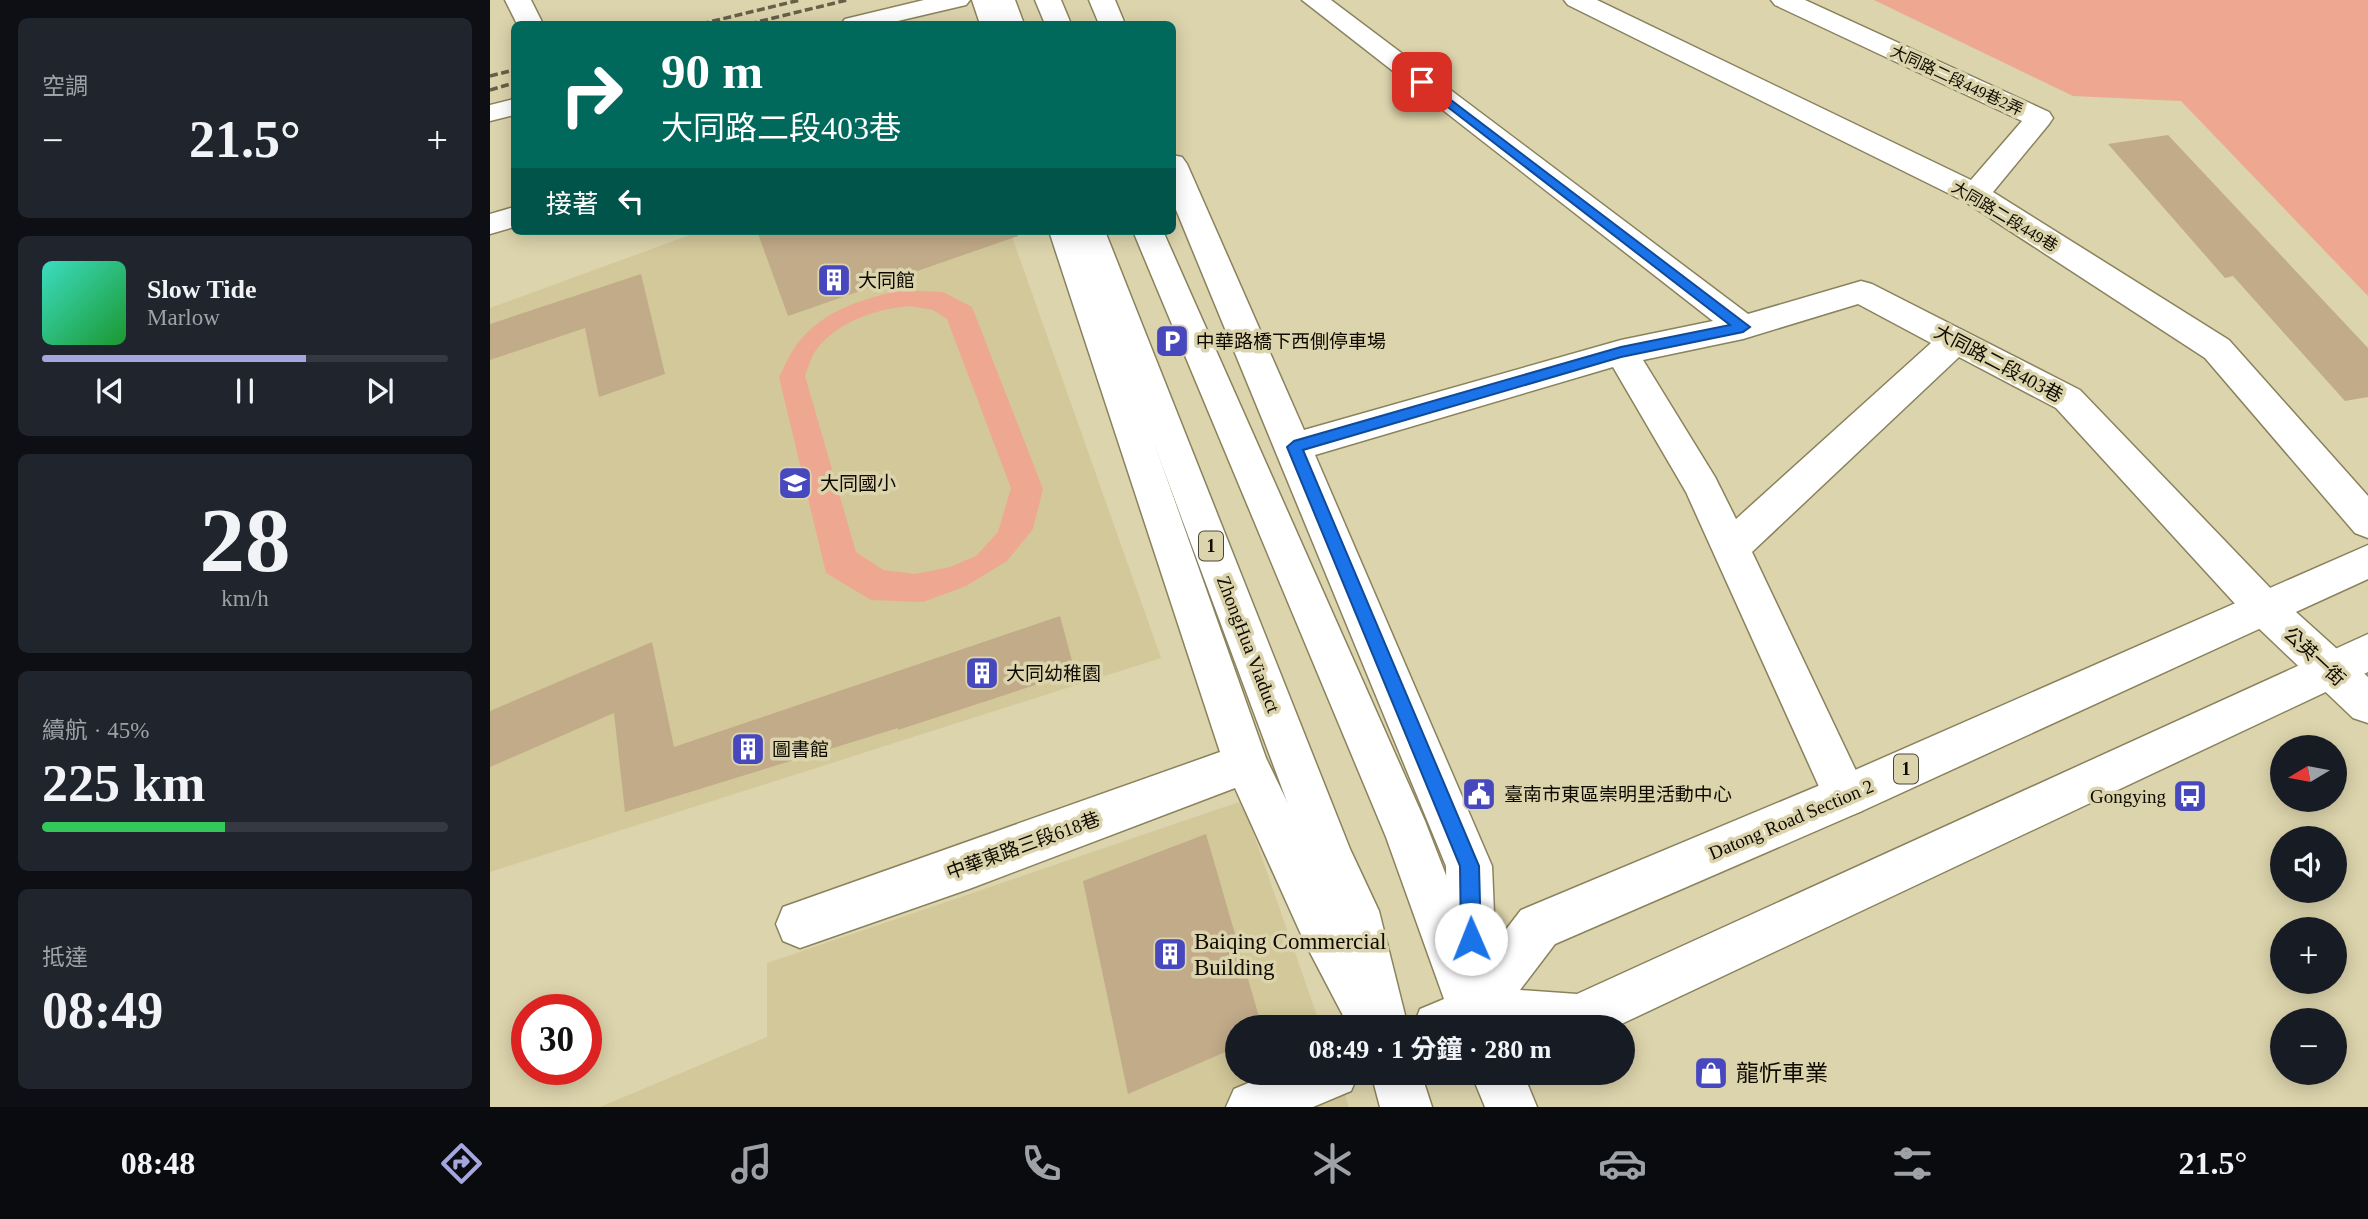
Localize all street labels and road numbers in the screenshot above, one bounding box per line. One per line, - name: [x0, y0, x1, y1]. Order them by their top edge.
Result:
- street label: 大同路二段449巷2弄: [1888, 42, 2026, 119]
- street label: 大同路二段449巷: [1949, 178, 2061, 255]
- street label: 大同路二段403巷: [1931, 321, 2067, 406]
- road number: 1: [1199, 532, 1223, 560]
- street label: ZhongHua Viaduct: [1213, 573, 1285, 716]
- street label: 公英一街: [2280, 623, 2350, 690]
- road number: 1: [1894, 754, 1918, 784]
- street label: Datong Road Section 2: [1706, 775, 1877, 864]
- street label: 中華東路三段618巷: [944, 808, 1103, 883]

